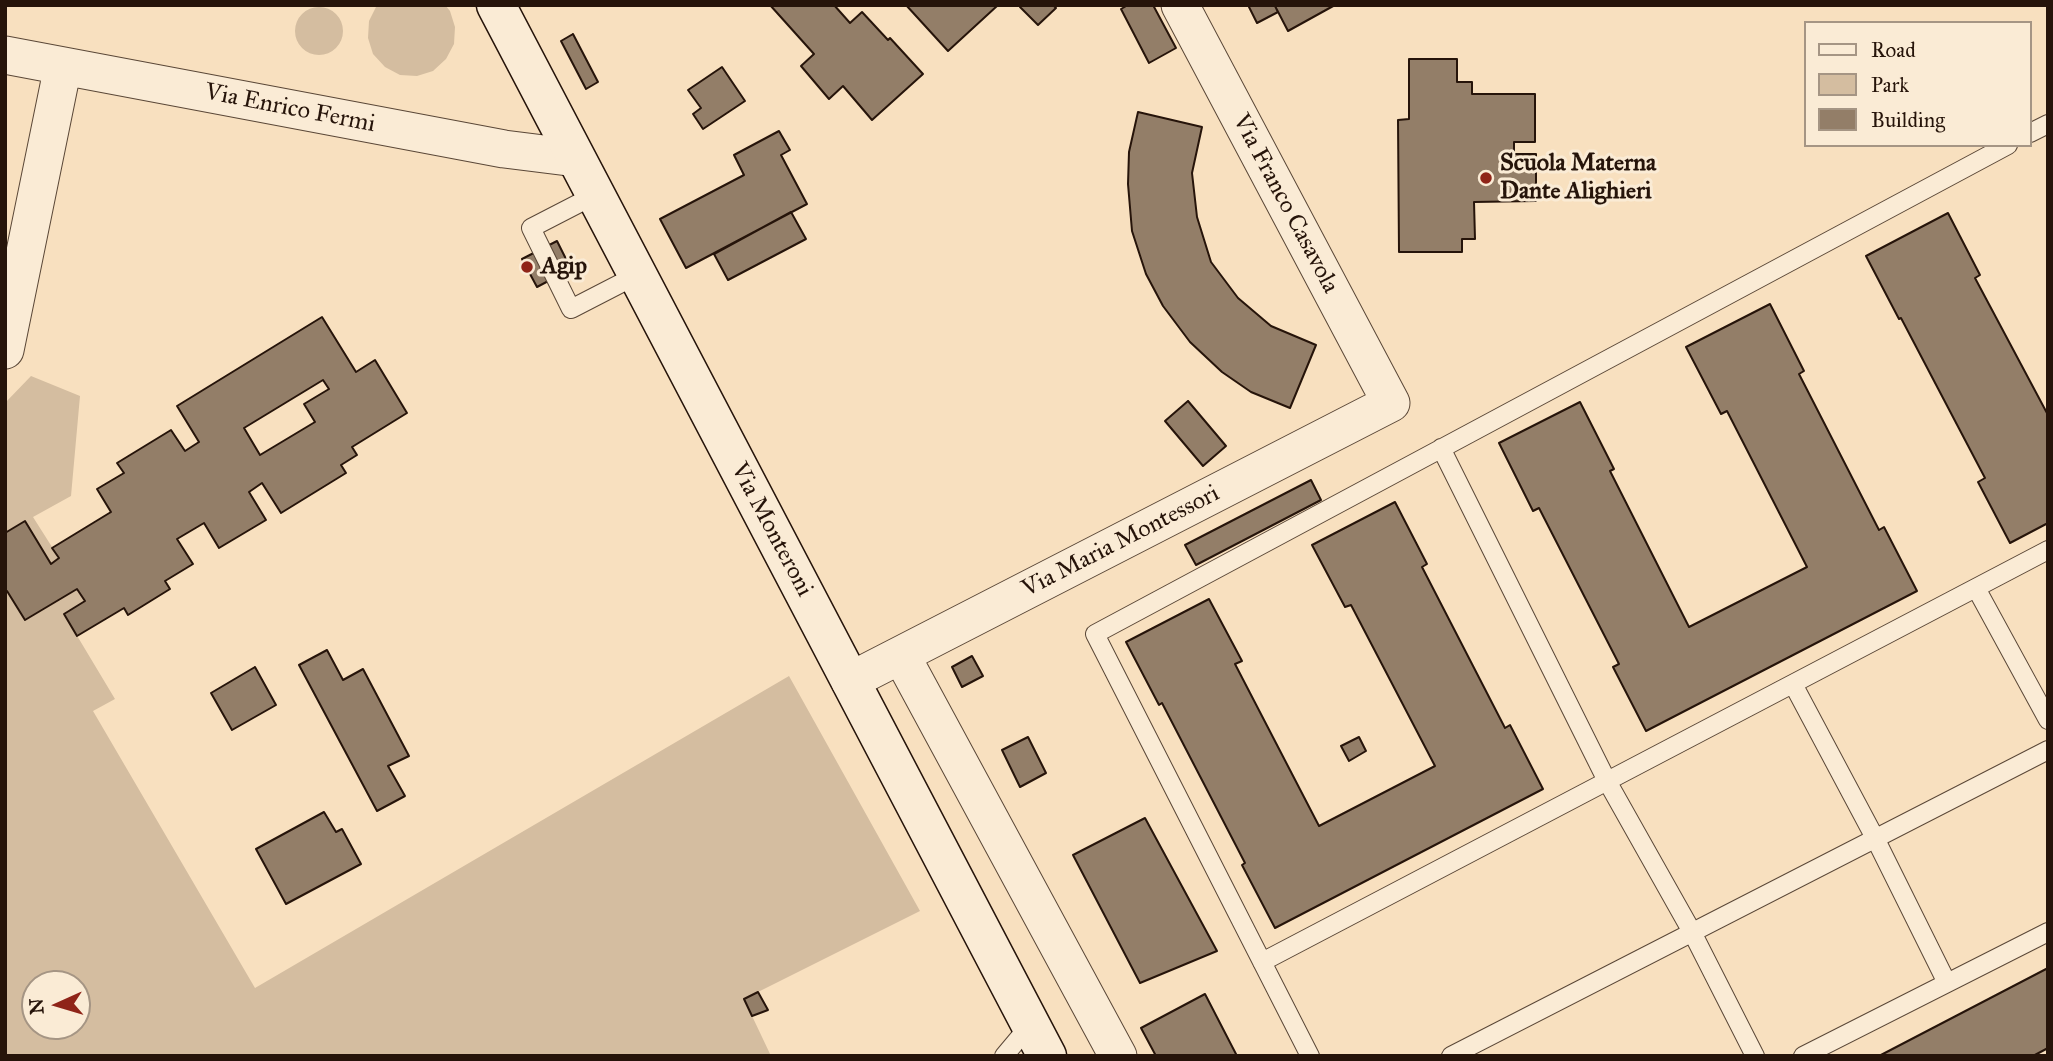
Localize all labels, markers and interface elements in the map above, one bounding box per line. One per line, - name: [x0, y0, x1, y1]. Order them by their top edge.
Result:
- legend: [1804, 21, 2032, 147]
- text: Road: [1871, 37, 1916, 63]
- text: Park: [1871, 72, 1909, 98]
- street label: Via Enrico Fermi: [202, 78, 378, 140]
- text: Building: [1871, 107, 1945, 133]
- street label: Via Franco Casavola: [1226, 110, 1344, 298]
- place label: Scuola Materna Dante Alighieri: [1500, 150, 1656, 206]
- marker: Scuola Materna Dante Alighieri: [1478, 170, 1494, 186]
- place label: Agip: [541, 253, 587, 281]
- marker: Agip: [519, 259, 535, 275]
- street label: Via Monteroni: [724, 458, 818, 602]
- street label: Via Maria Montessori: [1017, 480, 1225, 604]
- north arrow: [21, 970, 91, 1040]
- text: N: [25, 998, 49, 1015]

